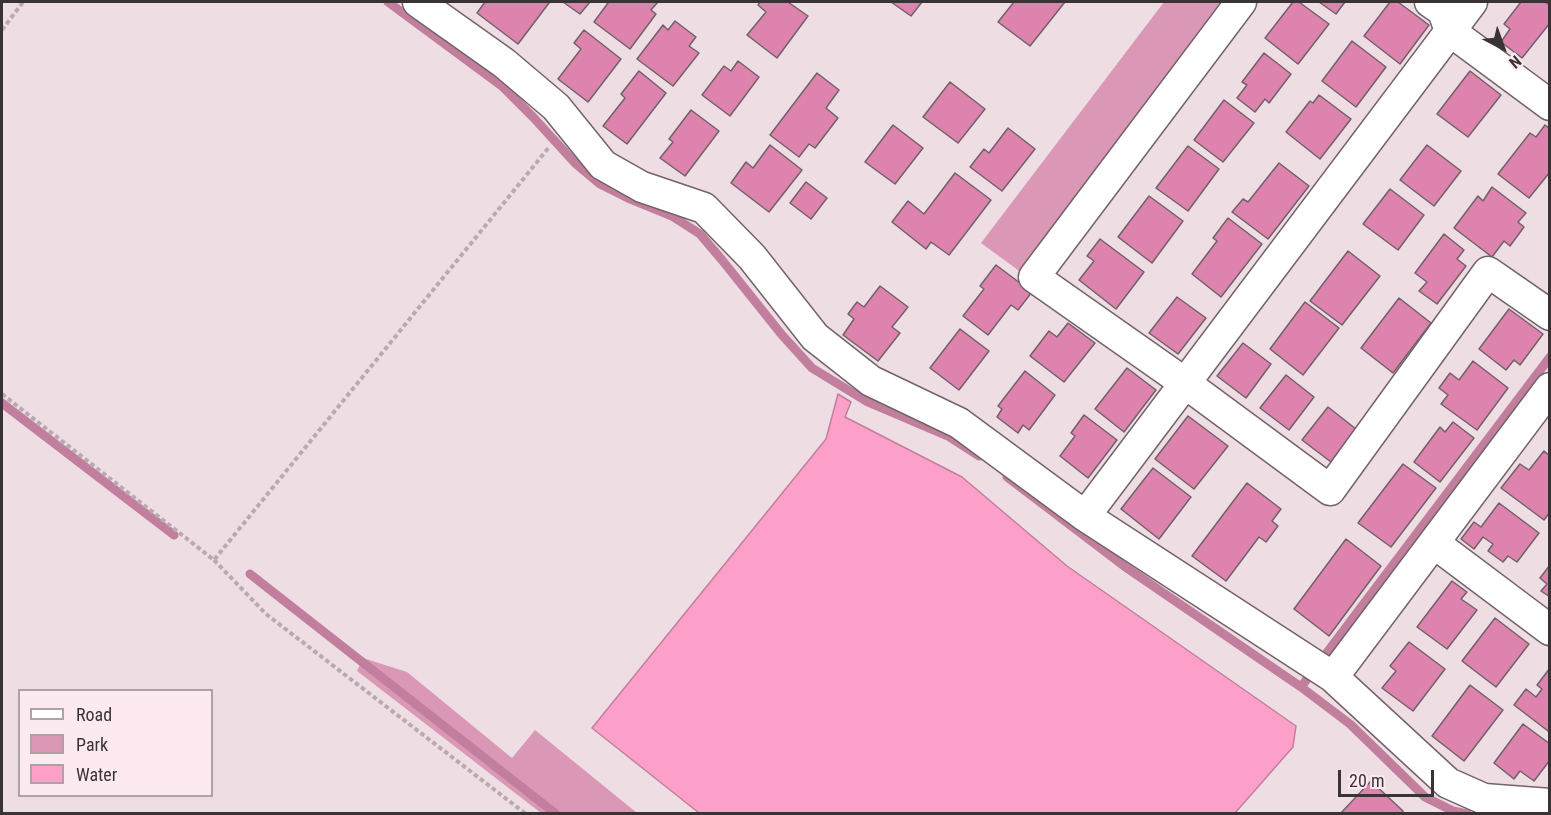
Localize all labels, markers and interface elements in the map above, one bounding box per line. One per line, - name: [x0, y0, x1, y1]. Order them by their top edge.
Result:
- north arrow: [1473, 18, 1533, 78]
- text: N: [1505, 52, 1525, 72]
- legend: [18, 689, 213, 797]
- text: Road: [76, 704, 112, 725]
- text: Park: [76, 734, 108, 755]
- scale bar: [1341, 758, 1437, 796]
- text: Water: [76, 764, 117, 785]
- text: 20 m: [1349, 770, 1384, 791]

